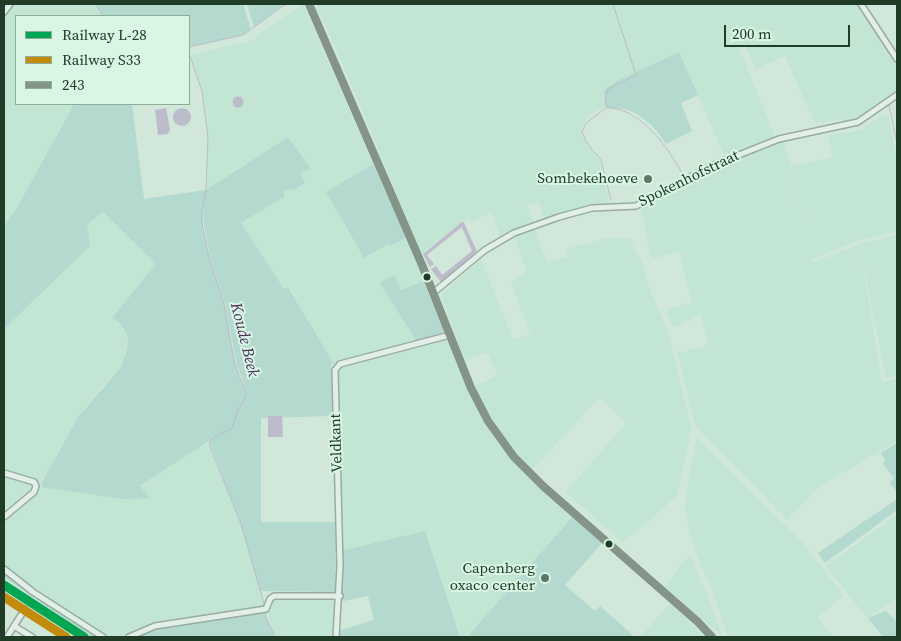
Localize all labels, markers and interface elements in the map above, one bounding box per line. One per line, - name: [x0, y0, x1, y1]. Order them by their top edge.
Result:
- legend: [15, 15, 190, 105]
- scale bar: [726, 15, 852, 47]
- text: 200 m: [732, 23, 772, 44]
- text: Railway L-28: [62, 24, 147, 45]
- text: Railway S33: [62, 49, 141, 70]
- text: 243: [62, 74, 85, 95]
- street label: Spokenhofstraat: [636, 147, 742, 211]
- place label: Sombekehoeve: [537, 170, 638, 188]
- marker: Sombekehoeve: [642, 173, 654, 185]
- unlabelled marker: [422, 272, 432, 282]
- water label: Koude Beek: [225, 301, 263, 379]
- street label: Veldkant: [327, 413, 347, 473]
- unlabelled marker: [604, 539, 614, 549]
- place label: Capenberg oxaco center: [450, 560, 535, 595]
- marker: Capenberg oxaco center: [539, 572, 551, 584]

